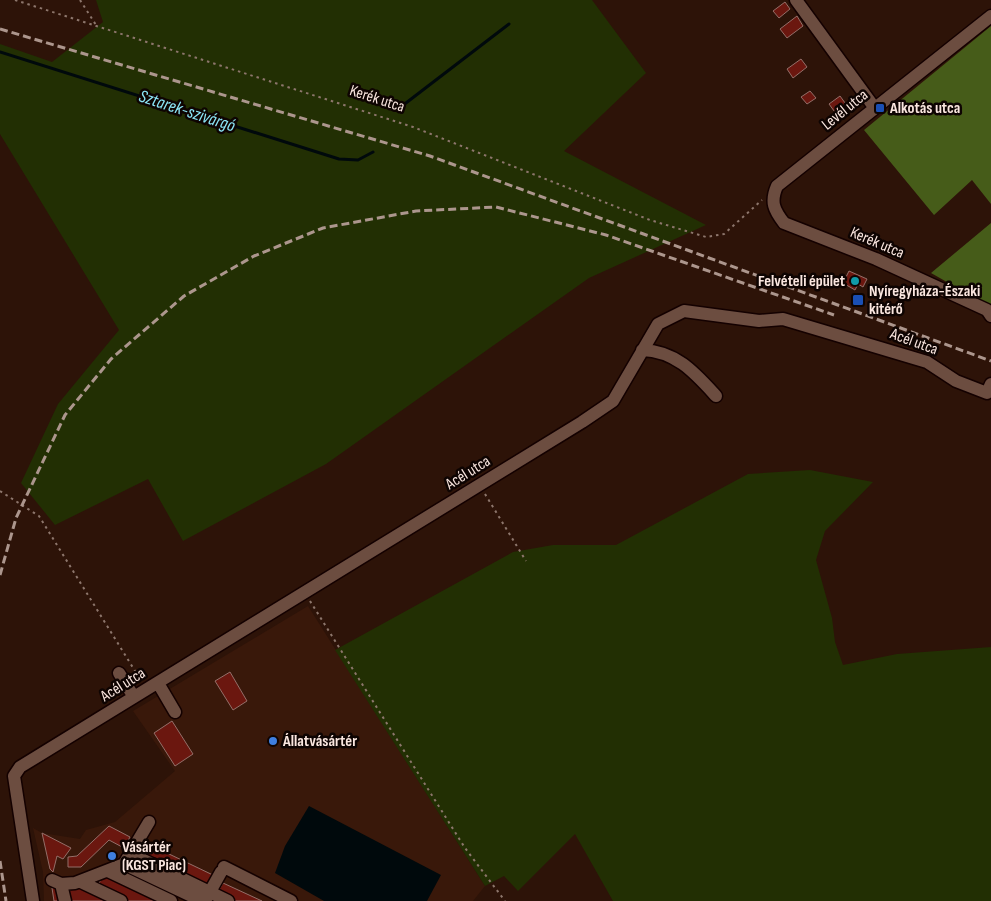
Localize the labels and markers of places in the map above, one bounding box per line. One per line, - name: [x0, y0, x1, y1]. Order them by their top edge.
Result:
- place label: Alkotás utca: [889, 99, 960, 118]
- marker: Alkotás utca: [874, 102, 886, 114]
- place label: Felvételi épület: [758, 272, 845, 291]
- marker: Felvételi épület: [849, 275, 861, 287]
- place label: Nyíregyháza-Északi kitérő: [869, 282, 980, 319]
- marker: Nyíregyháza-Északi kitérő: [851, 293, 865, 307]
- place label: Állatvásártér: [282, 732, 357, 751]
- marker: Állatvásártér: [267, 735, 279, 747]
- place label: Vásártér (KGST Piac): [122, 838, 186, 875]
- marker: Vásártér (KGST Piac): [106, 850, 118, 862]

